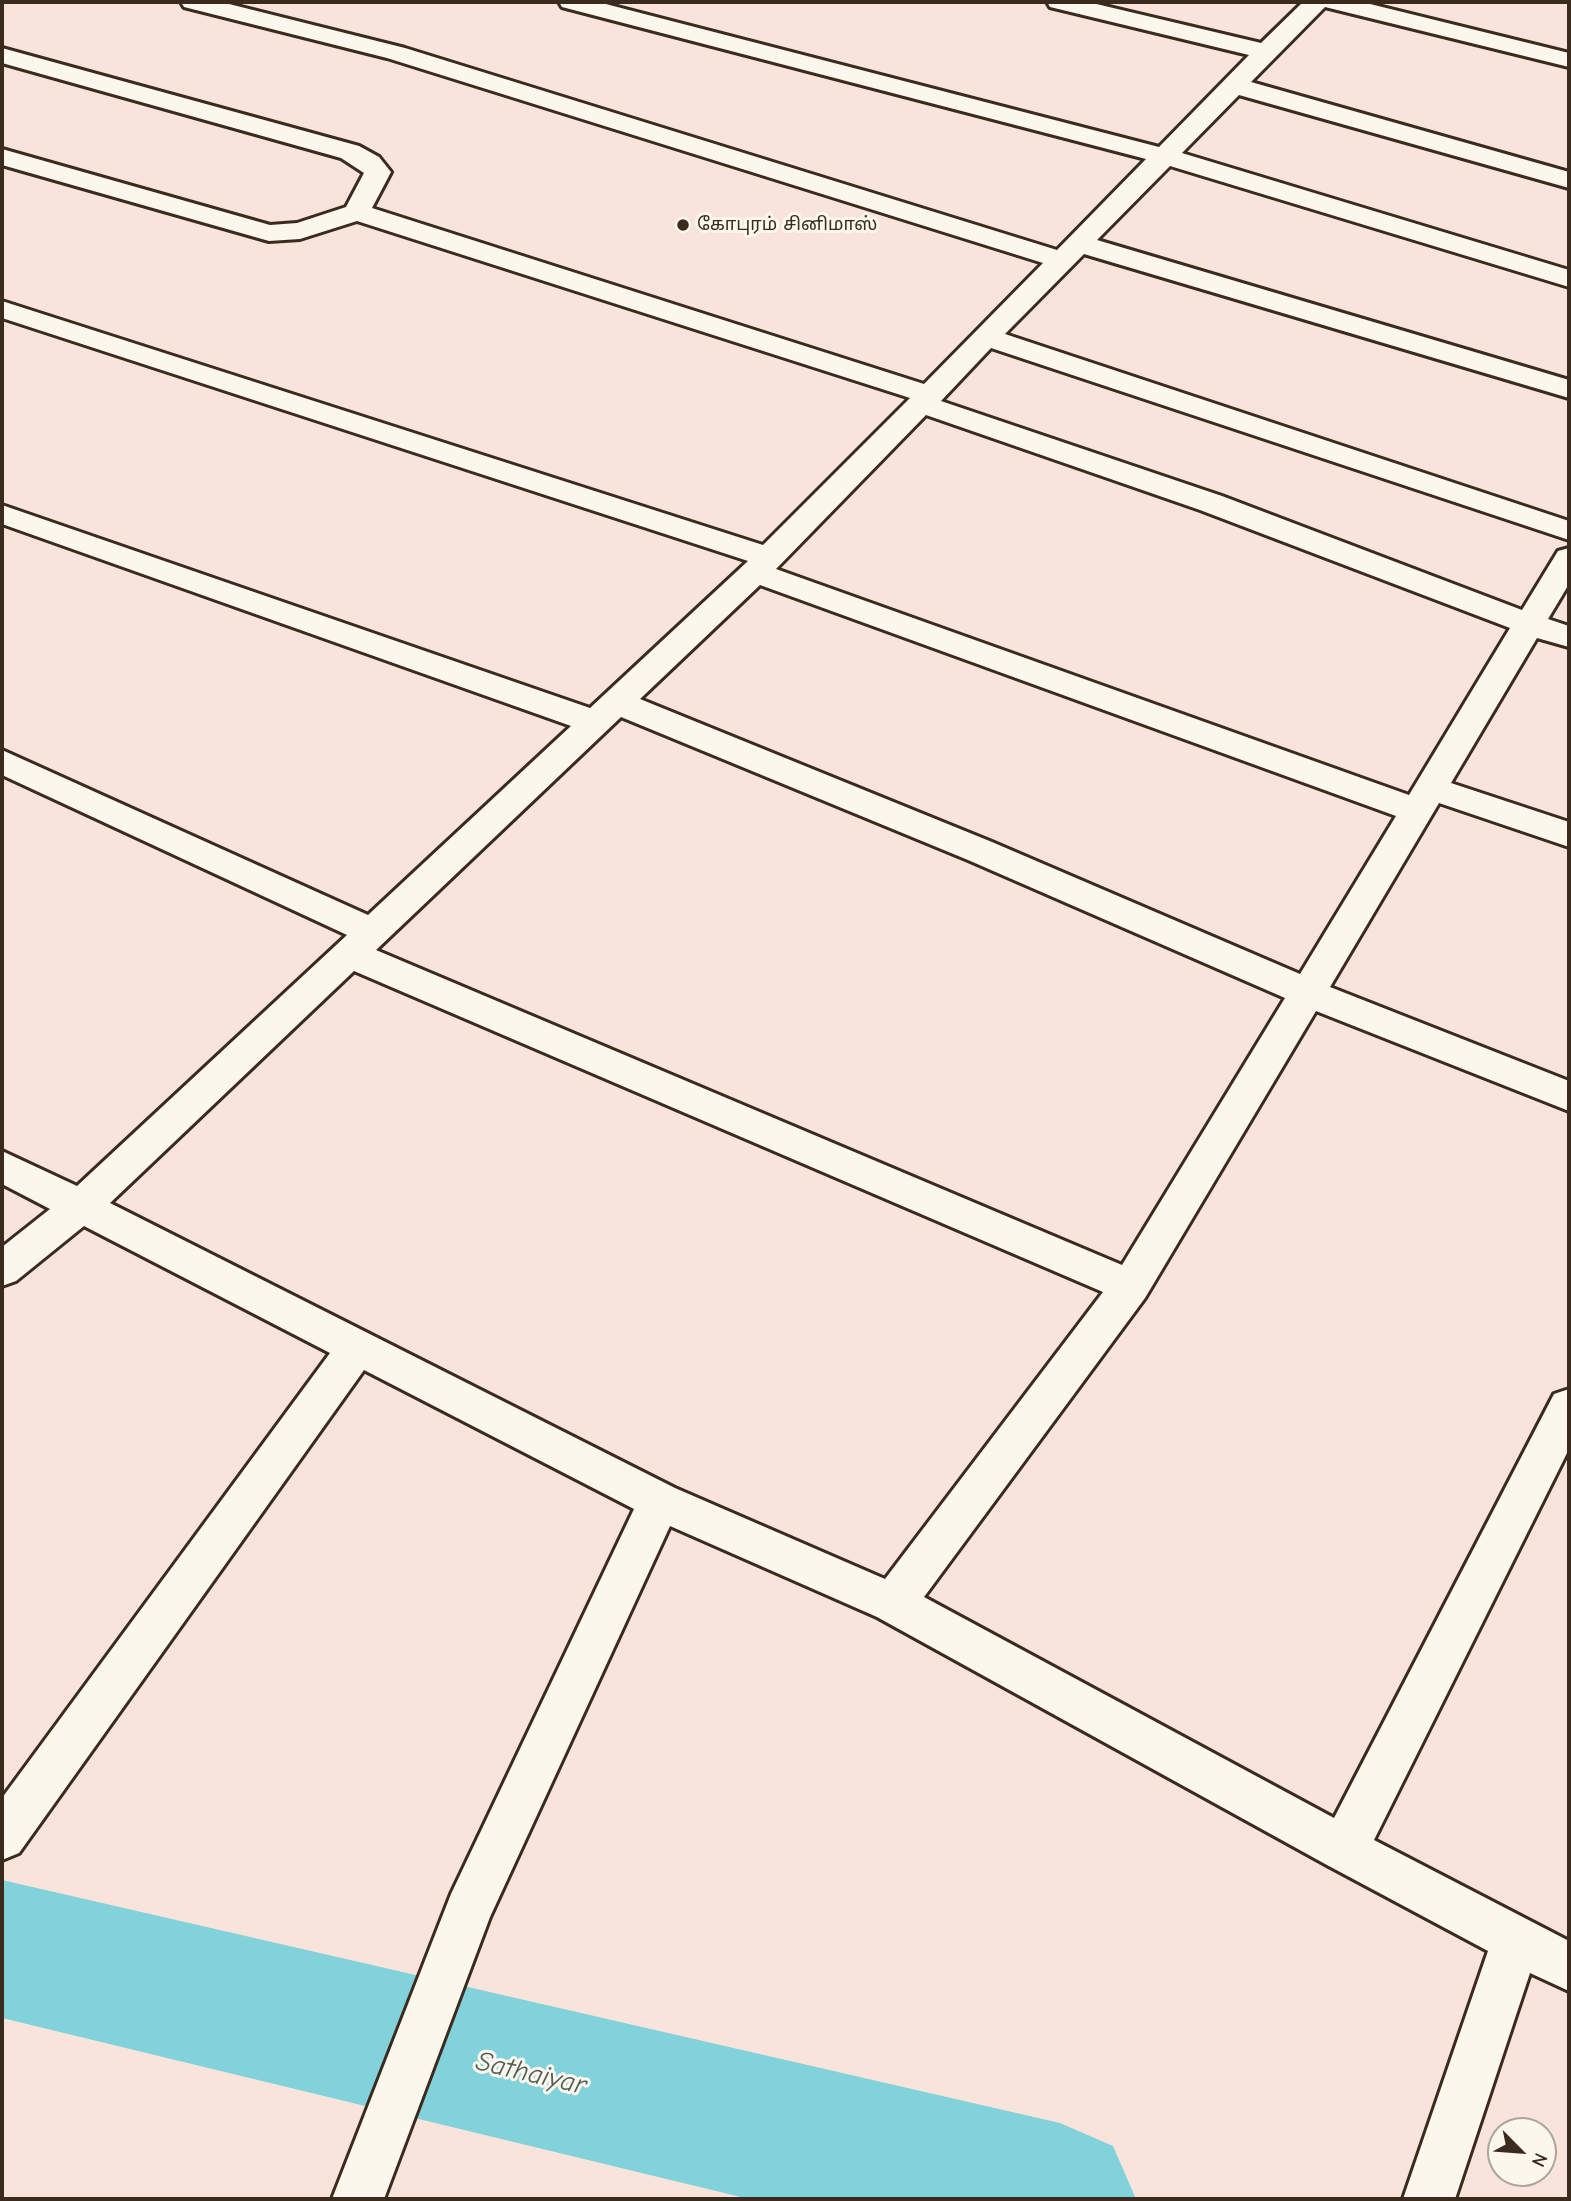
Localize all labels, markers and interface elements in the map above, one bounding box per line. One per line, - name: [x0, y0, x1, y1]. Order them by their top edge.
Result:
- place label: கோபுரம் சினிமாஸ்: [697, 214, 878, 236]
- marker: கோபுரம் சினிமாஸ்: [675, 217, 691, 233]
- water label: Sathaiyar: [472, 2045, 590, 2103]
- north arrow: [1487, 2117, 1557, 2187]
- text: N: [1527, 2150, 1552, 2170]

